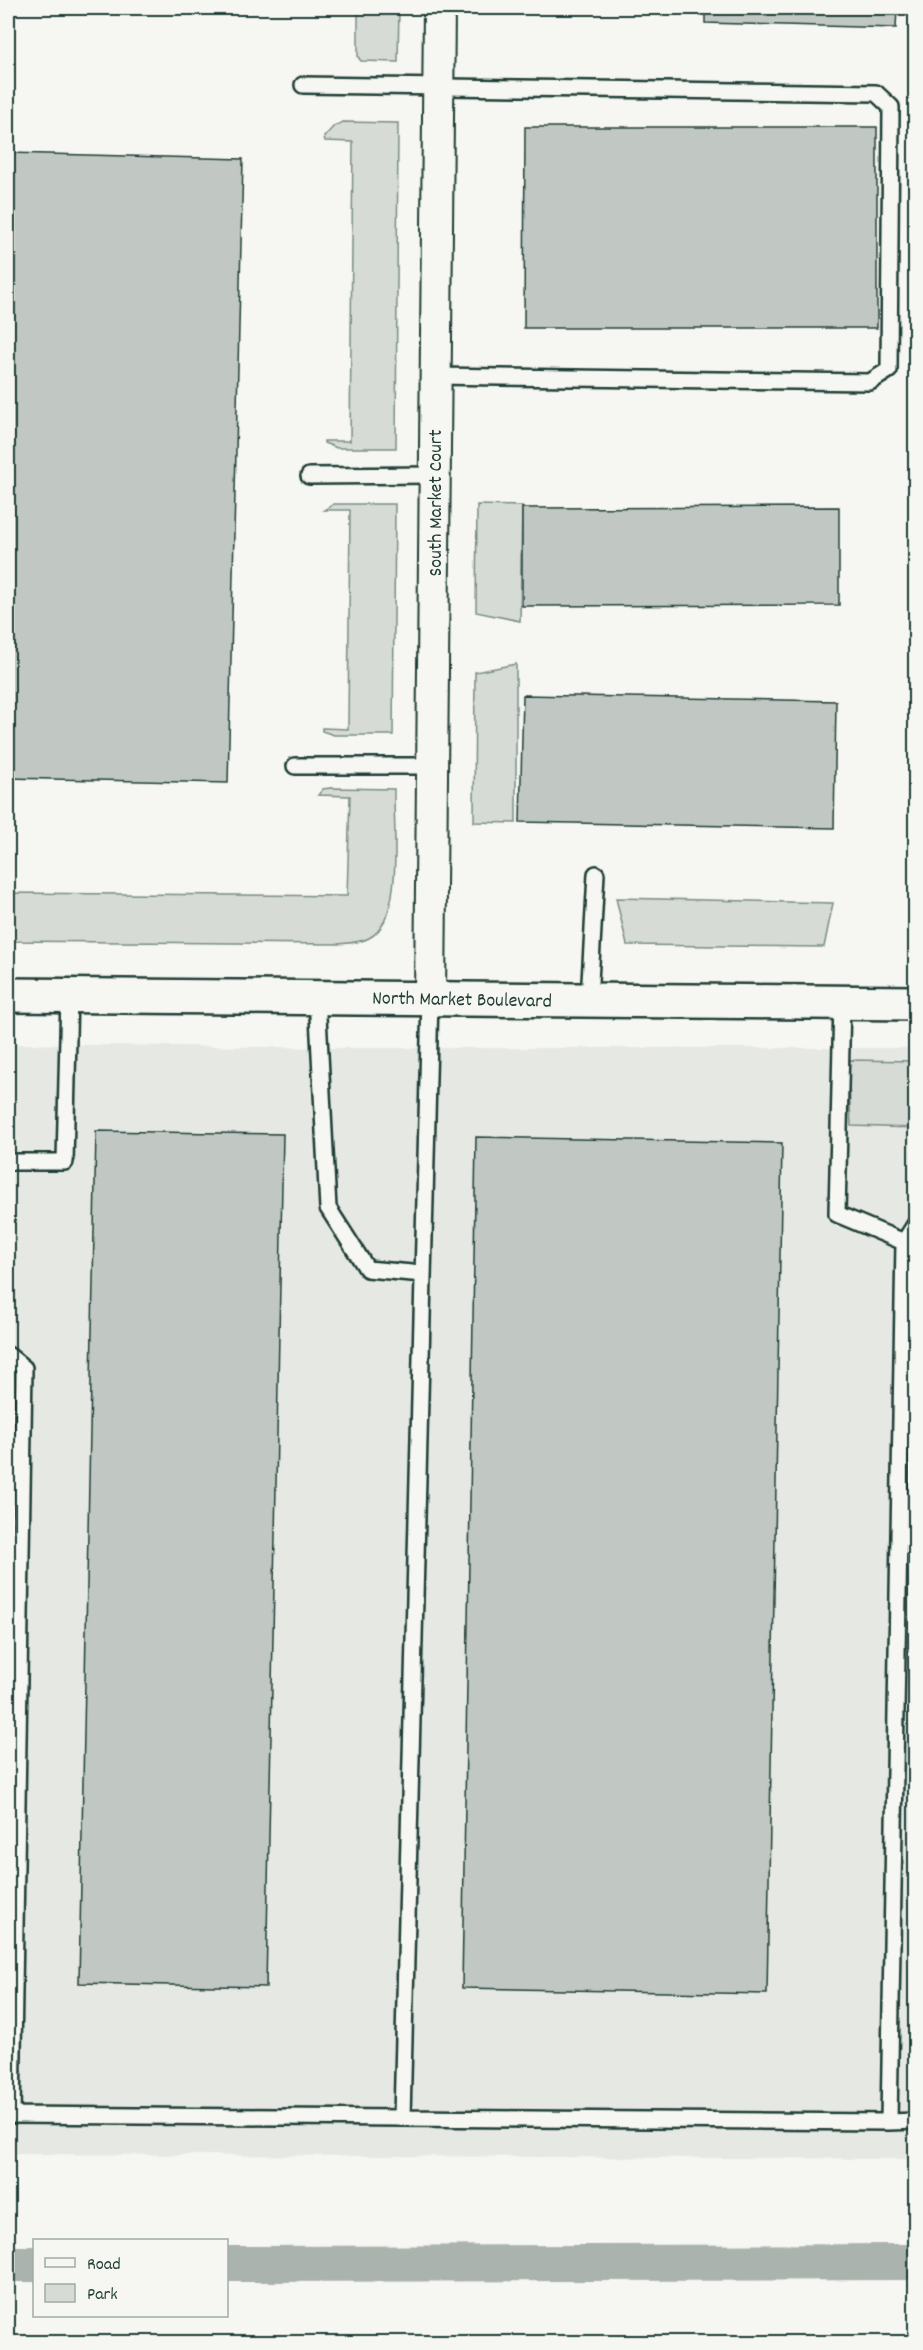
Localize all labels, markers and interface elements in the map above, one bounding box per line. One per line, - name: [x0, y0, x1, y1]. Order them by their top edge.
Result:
- street label: South Market Court: [423, 429, 451, 577]
- street label: North Market Boulevard: [372, 985, 552, 1017]
- legend: [33, 2239, 228, 2317]
- text: Road: [87, 2253, 121, 2278]
- text: Park: [87, 2283, 118, 2308]

